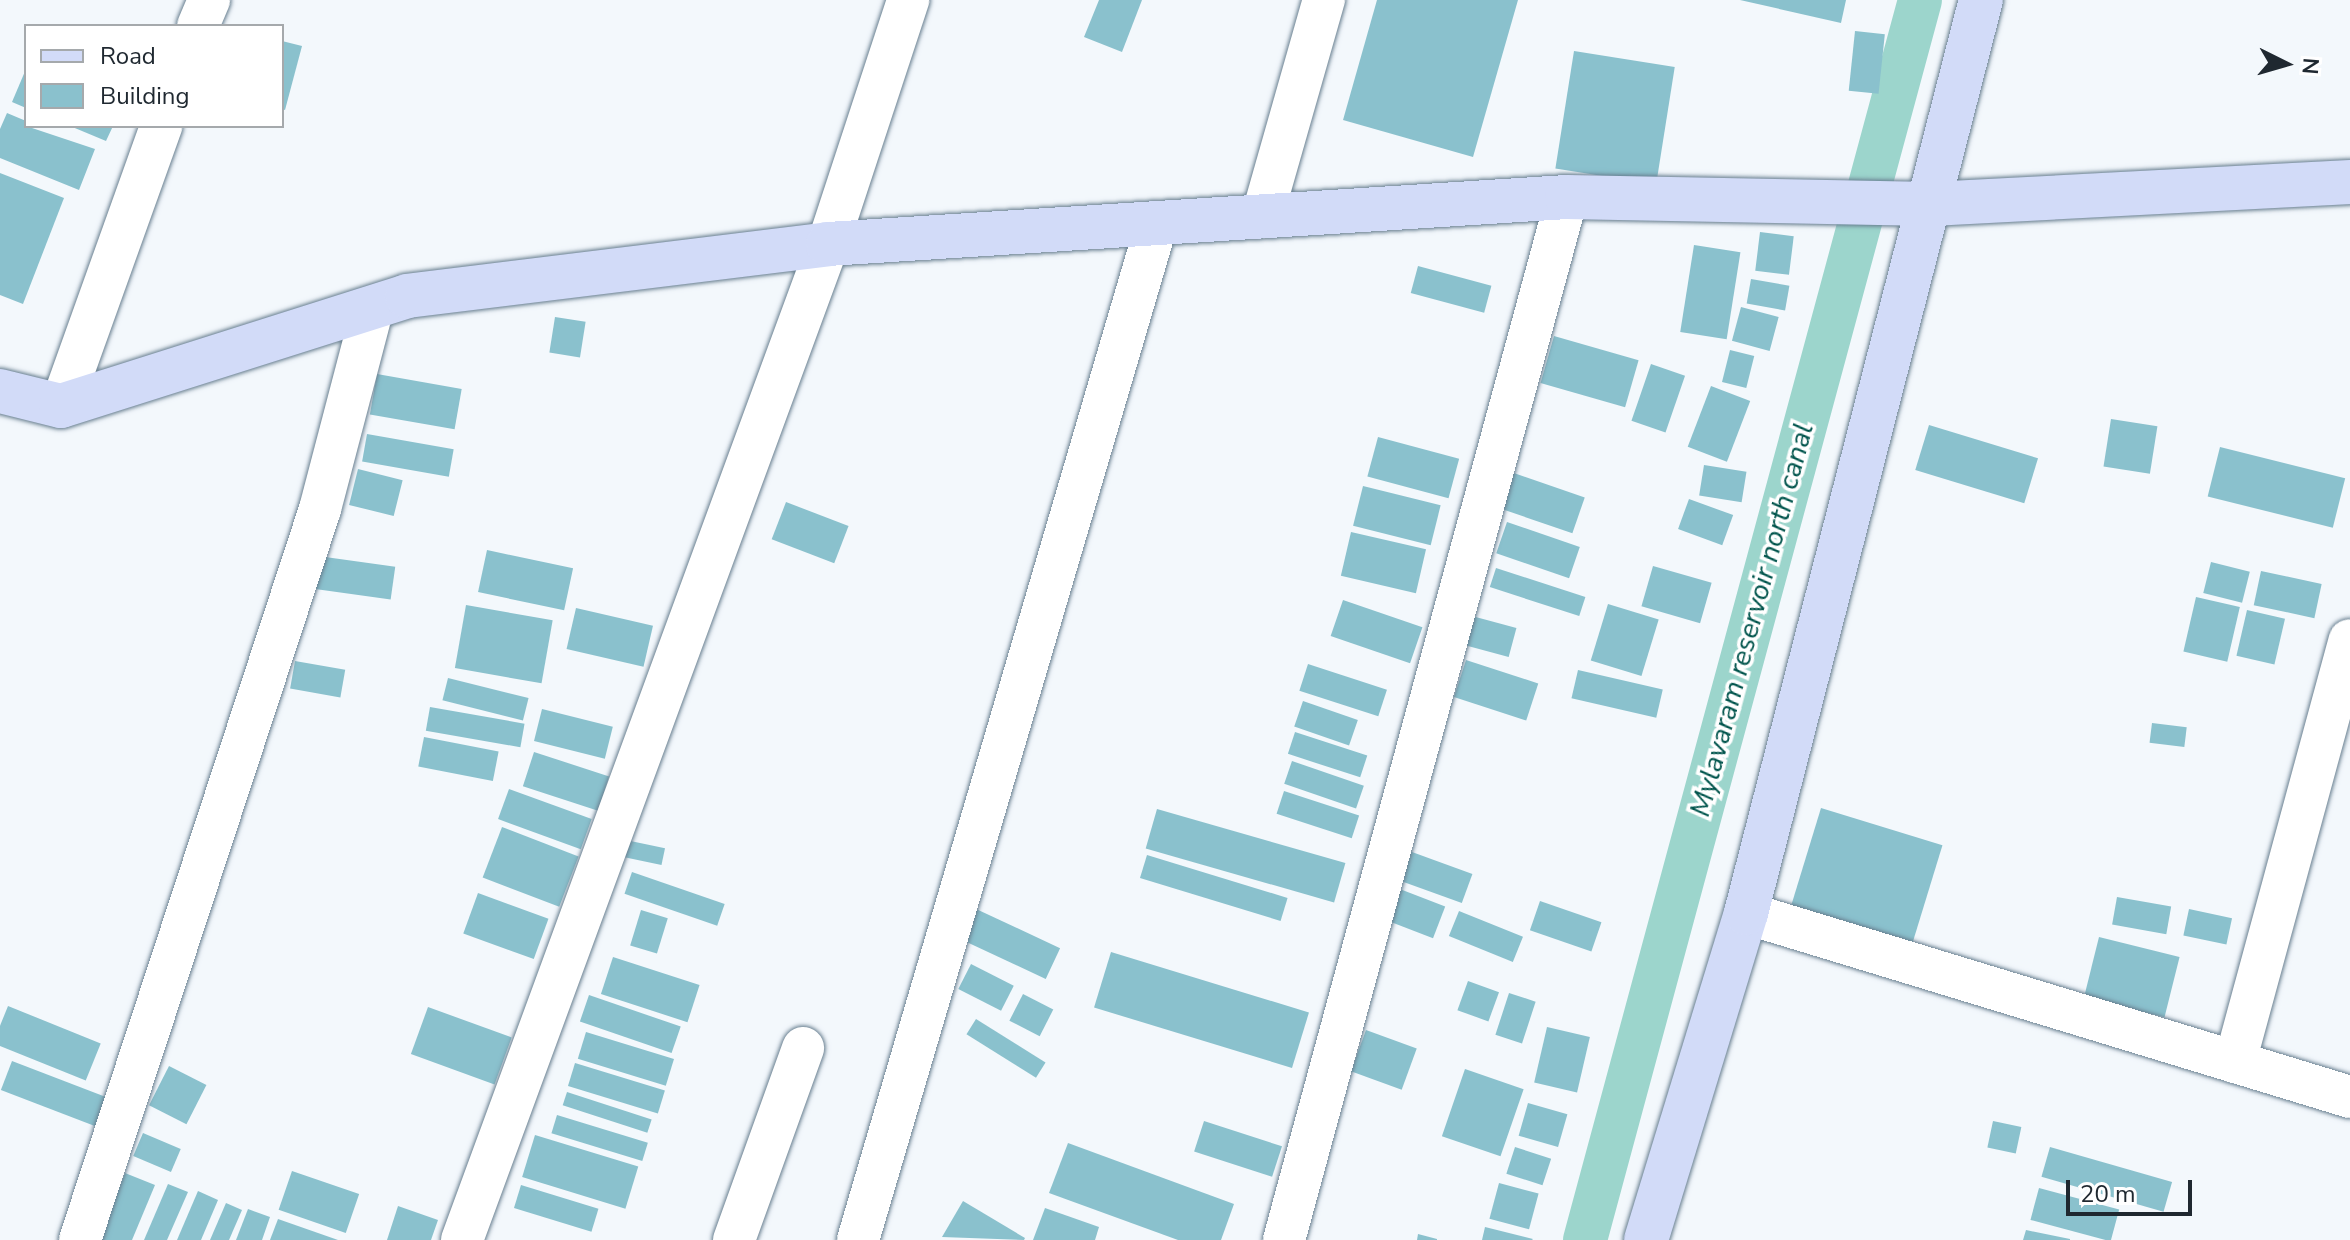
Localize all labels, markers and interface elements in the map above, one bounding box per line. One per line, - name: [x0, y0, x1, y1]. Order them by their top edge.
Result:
- legend: [24, 24, 284, 128]
- north arrow: [2246, 24, 2326, 104]
- text: Road: [100, 40, 156, 72]
- text: N: [2294, 57, 2326, 76]
- text: Building: [100, 80, 190, 112]
- water label: Mylavaram reservoir north canal: [1683, 420, 1821, 820]
- scale bar: [2070, 1164, 2196, 1214]
- text: 20 m: [2080, 1178, 2136, 1210]

